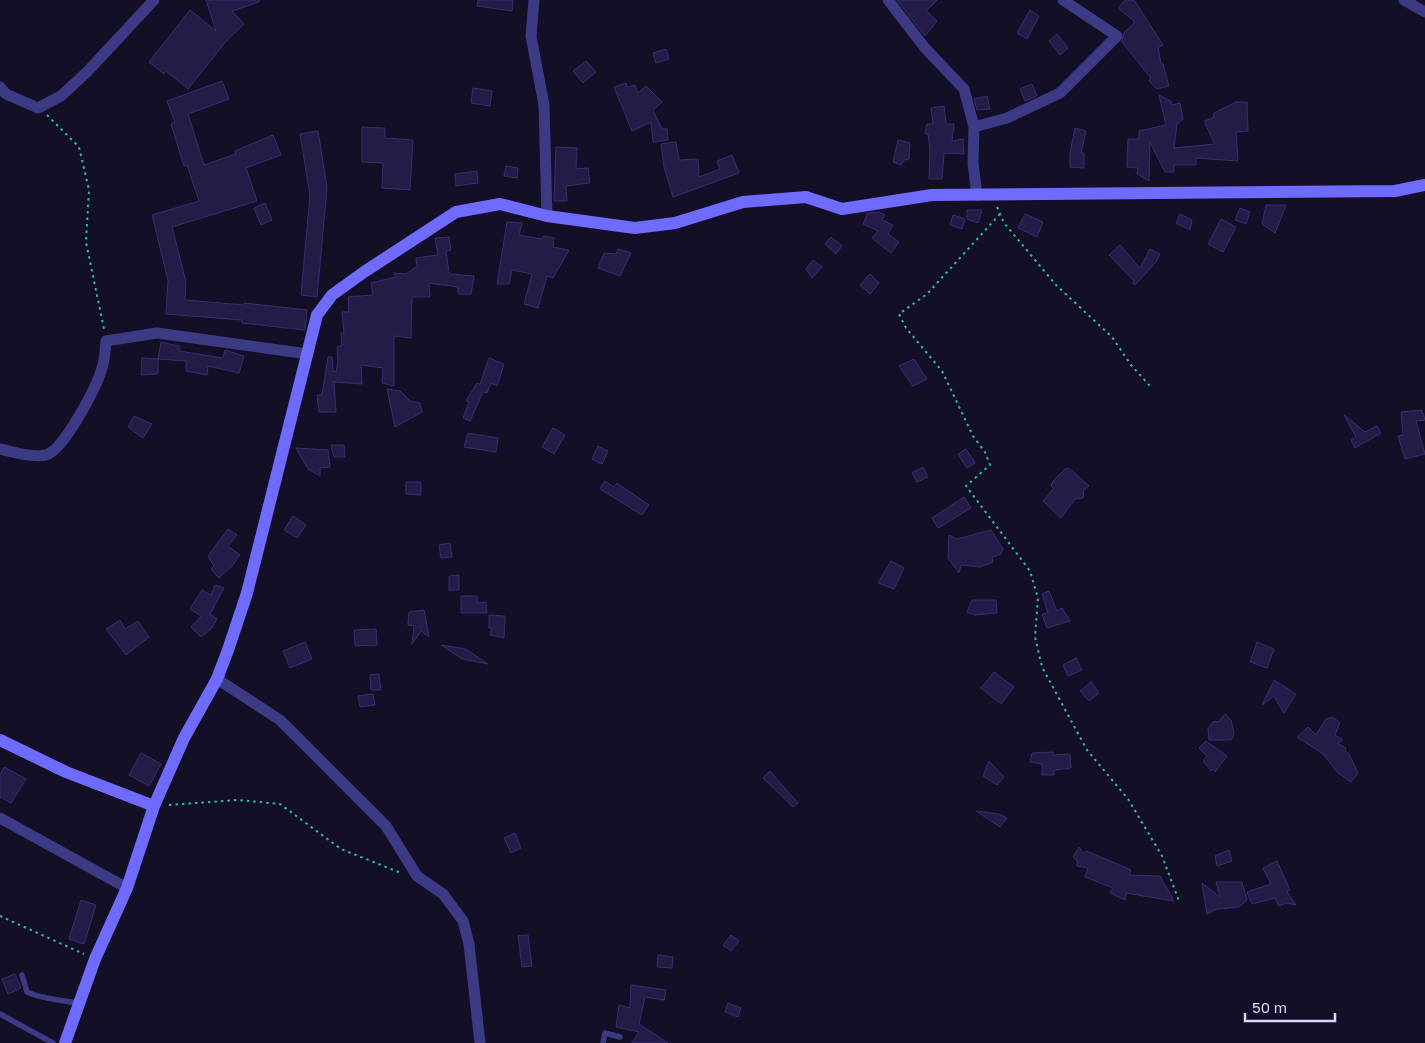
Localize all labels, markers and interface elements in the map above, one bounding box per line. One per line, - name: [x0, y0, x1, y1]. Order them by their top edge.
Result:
- scale bar: [1245, 990, 1335, 1022]
- text: 50 m: [1252, 998, 1287, 1016]

